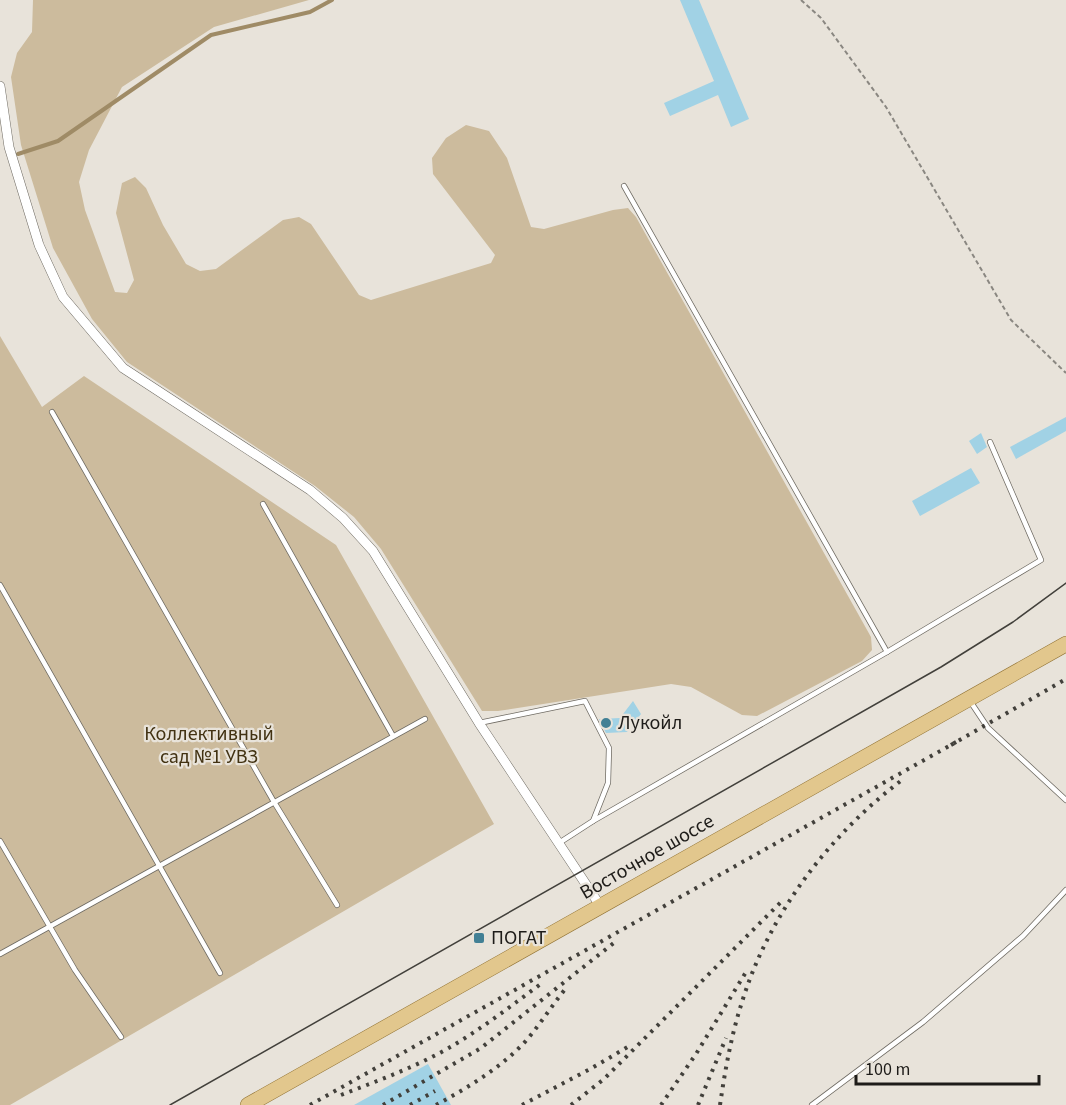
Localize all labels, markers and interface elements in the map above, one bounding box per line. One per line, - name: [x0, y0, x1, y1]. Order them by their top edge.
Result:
- place label: Лукойл: [618, 709, 682, 737]
- marker: Лукойл: [599, 716, 613, 730]
- park label: Коллективный сад №1 УВЗ: [144, 720, 274, 771]
- street label: Восточное шоссе: [575, 807, 719, 907]
- place label: ПОГАТ: [491, 924, 547, 952]
- marker: ПОГАТ: [472, 931, 486, 945]
- scale bar: [856, 1048, 1039, 1086]
- text: 100 m: [865, 1057, 910, 1082]

